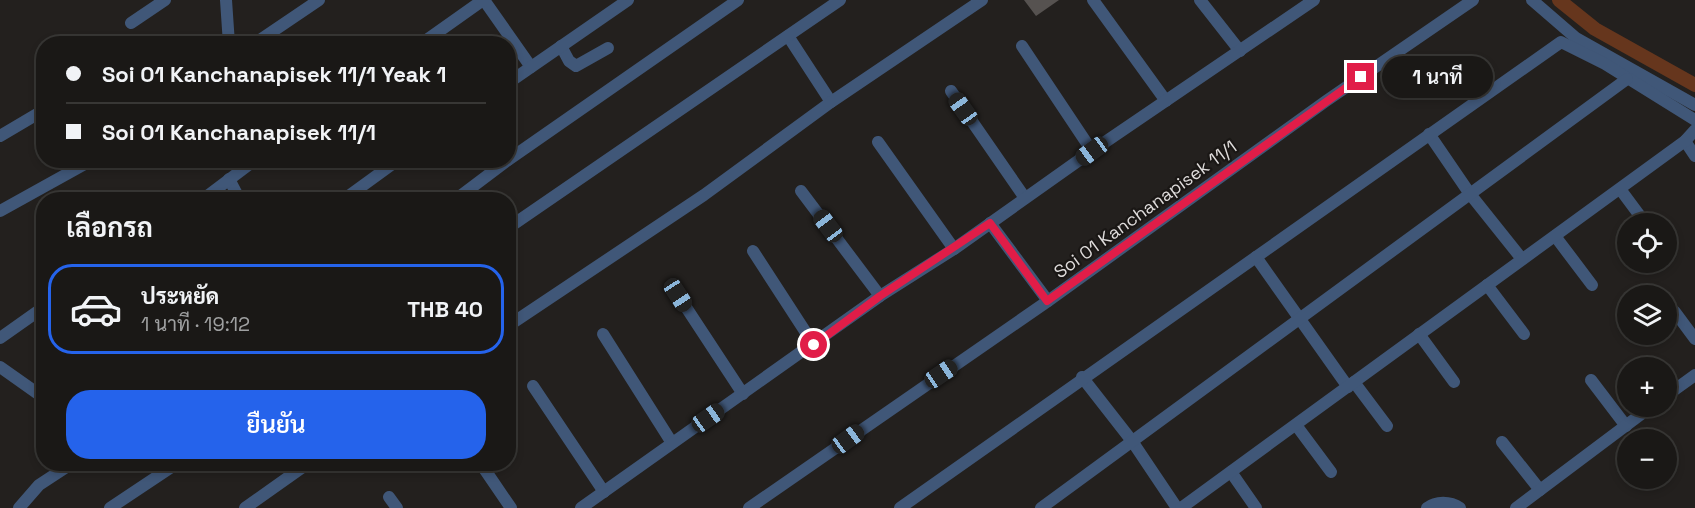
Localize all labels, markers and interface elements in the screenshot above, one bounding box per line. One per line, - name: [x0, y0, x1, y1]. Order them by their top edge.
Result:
- callout: 1 นาที: [1382, 56, 1493, 98]
- text: Soi 01 Kanchanapisek 11/1 Yeak 1: [102, 60, 446, 88]
- route end: [1347, 63, 1374, 90]
- text: 1 นาที: [1412, 64, 1463, 90]
- car: [945, 89, 981, 129]
- text: Soi 01 Kanchanapisek 11/1: [102, 118, 376, 146]
- car: [1072, 133, 1112, 169]
- street label: Soi 01 Kanchanapisek 11/1: [1049, 135, 1241, 283]
- car: [810, 206, 846, 246]
- text: เลือกรถ: [66, 210, 153, 245]
- map controls: [1617, 213, 1677, 489]
- button: locate: [1617, 213, 1677, 273]
- car: [661, 275, 695, 315]
- icon: car: [69, 282, 123, 336]
- text: ประหยัด: [141, 282, 219, 310]
- button: layers: [1617, 285, 1677, 345]
- text: THB 40: [407, 295, 483, 323]
- text: 1 นาที · 19:12: [141, 311, 250, 337]
- route start: [800, 331, 827, 358]
- car: [921, 356, 961, 392]
- button: +: [1617, 357, 1677, 417]
- button: ยืนยัน: [66, 390, 486, 459]
- car: [688, 400, 728, 436]
- car: [828, 421, 868, 457]
- button: −: [1617, 429, 1677, 489]

